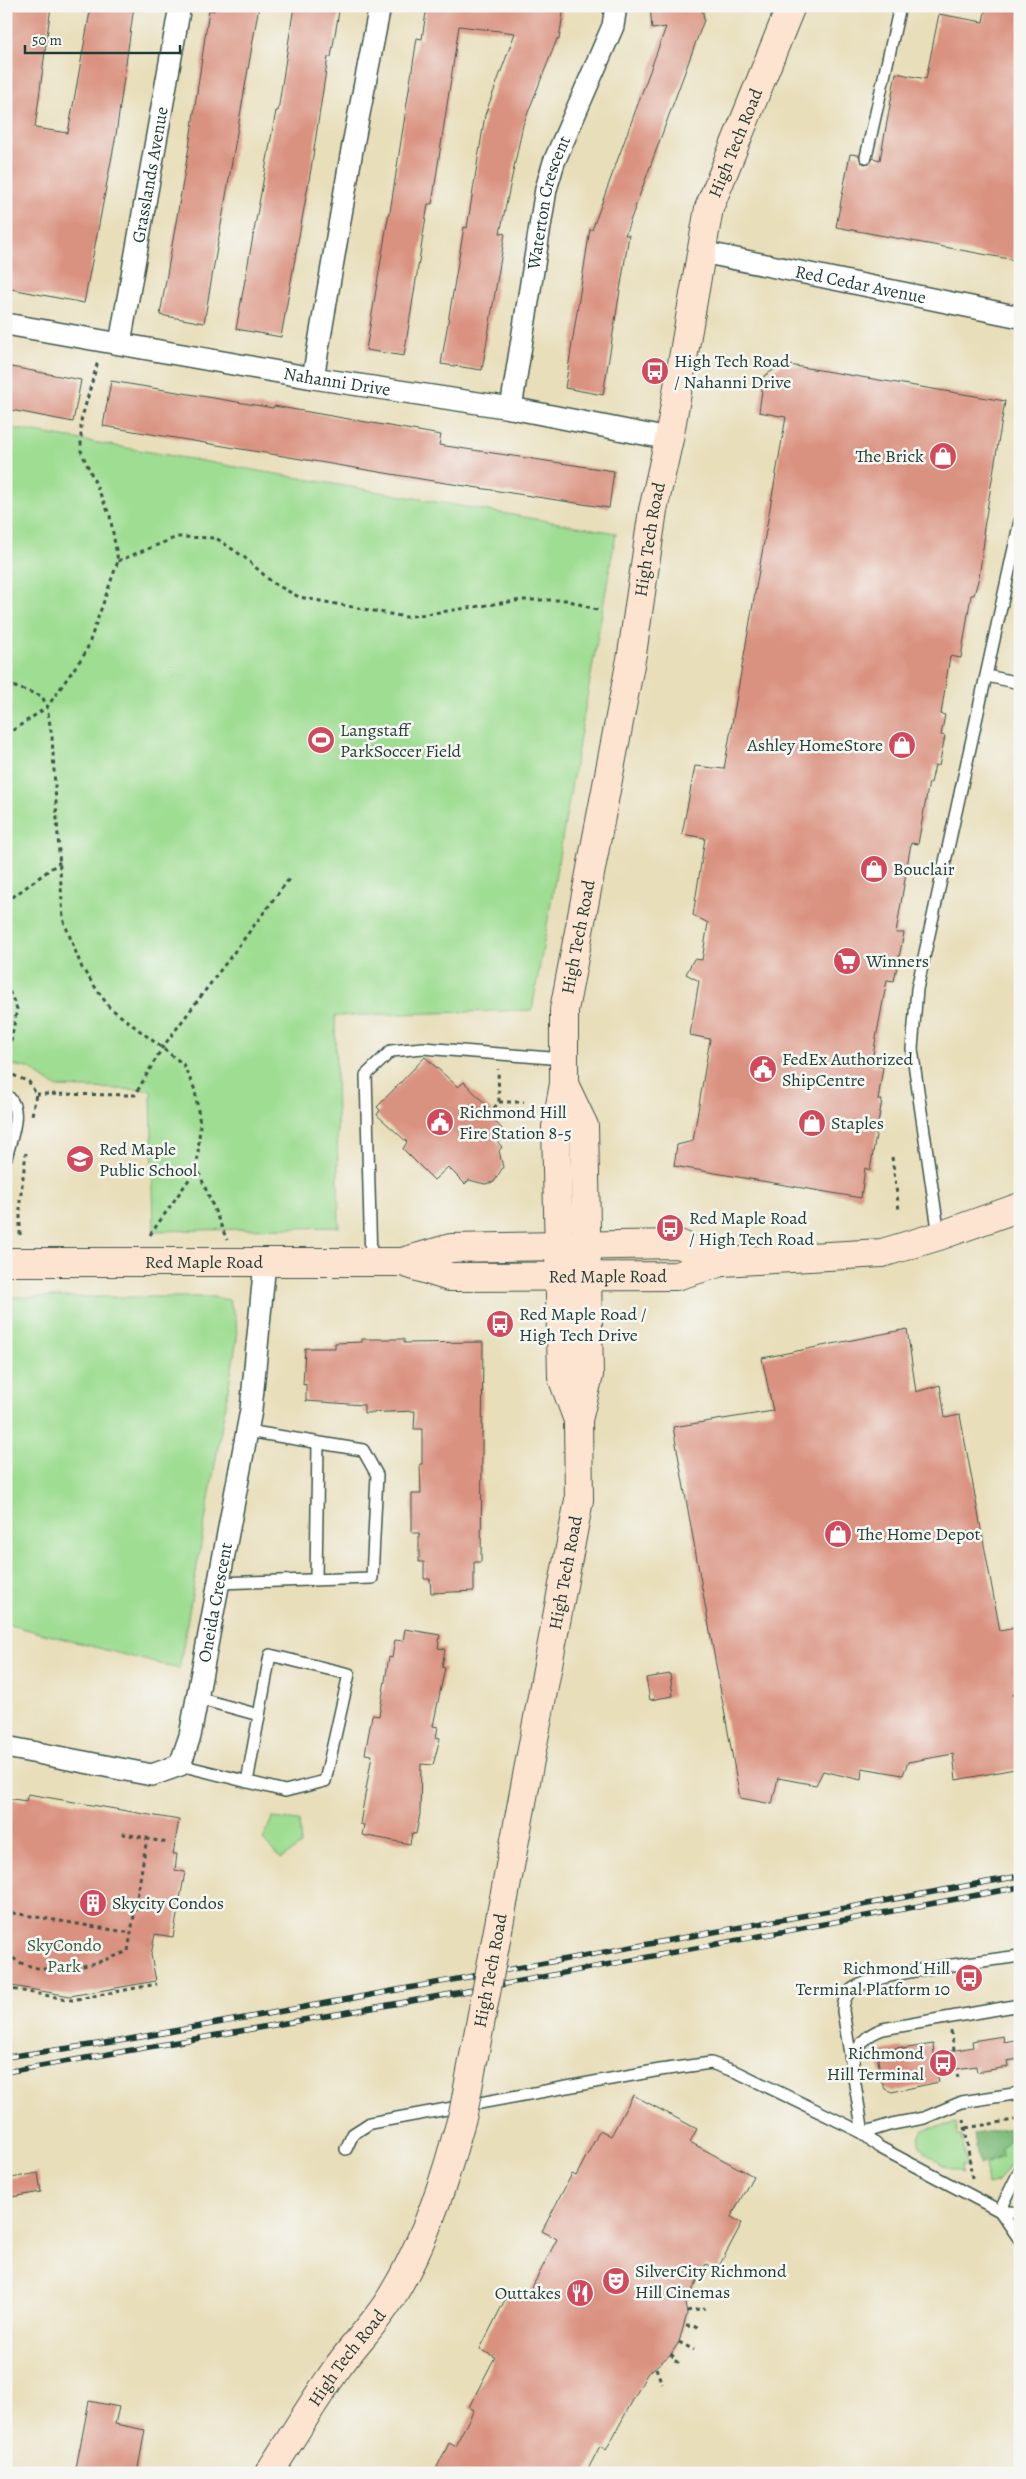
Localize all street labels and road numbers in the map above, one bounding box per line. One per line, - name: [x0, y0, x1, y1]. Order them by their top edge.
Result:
- street label: High Tech Road: [702, 85, 768, 201]
- street label: Grasslands Avenue: [126, 105, 174, 245]
- street label: Waterton Crescent: [521, 132, 576, 272]
- street label: Red Cedar Avenue: [793, 259, 928, 310]
- street label: Nahanni Drive: [282, 361, 392, 402]
- street label: High Tech Road: [628, 479, 671, 598]
- street label: High Tech Road: [555, 878, 601, 996]
- street label: Red Maple Road: [145, 1250, 264, 1274]
- street label: Red Maple Road: [548, 1264, 667, 1289]
- street label: High Tech Road: [543, 1513, 588, 1632]
- street label: Oneida Crescent: [192, 1540, 238, 1664]
- street label: High Tech Road: [468, 1911, 513, 2030]
- street label: High Tech Road: [302, 2304, 391, 2411]

